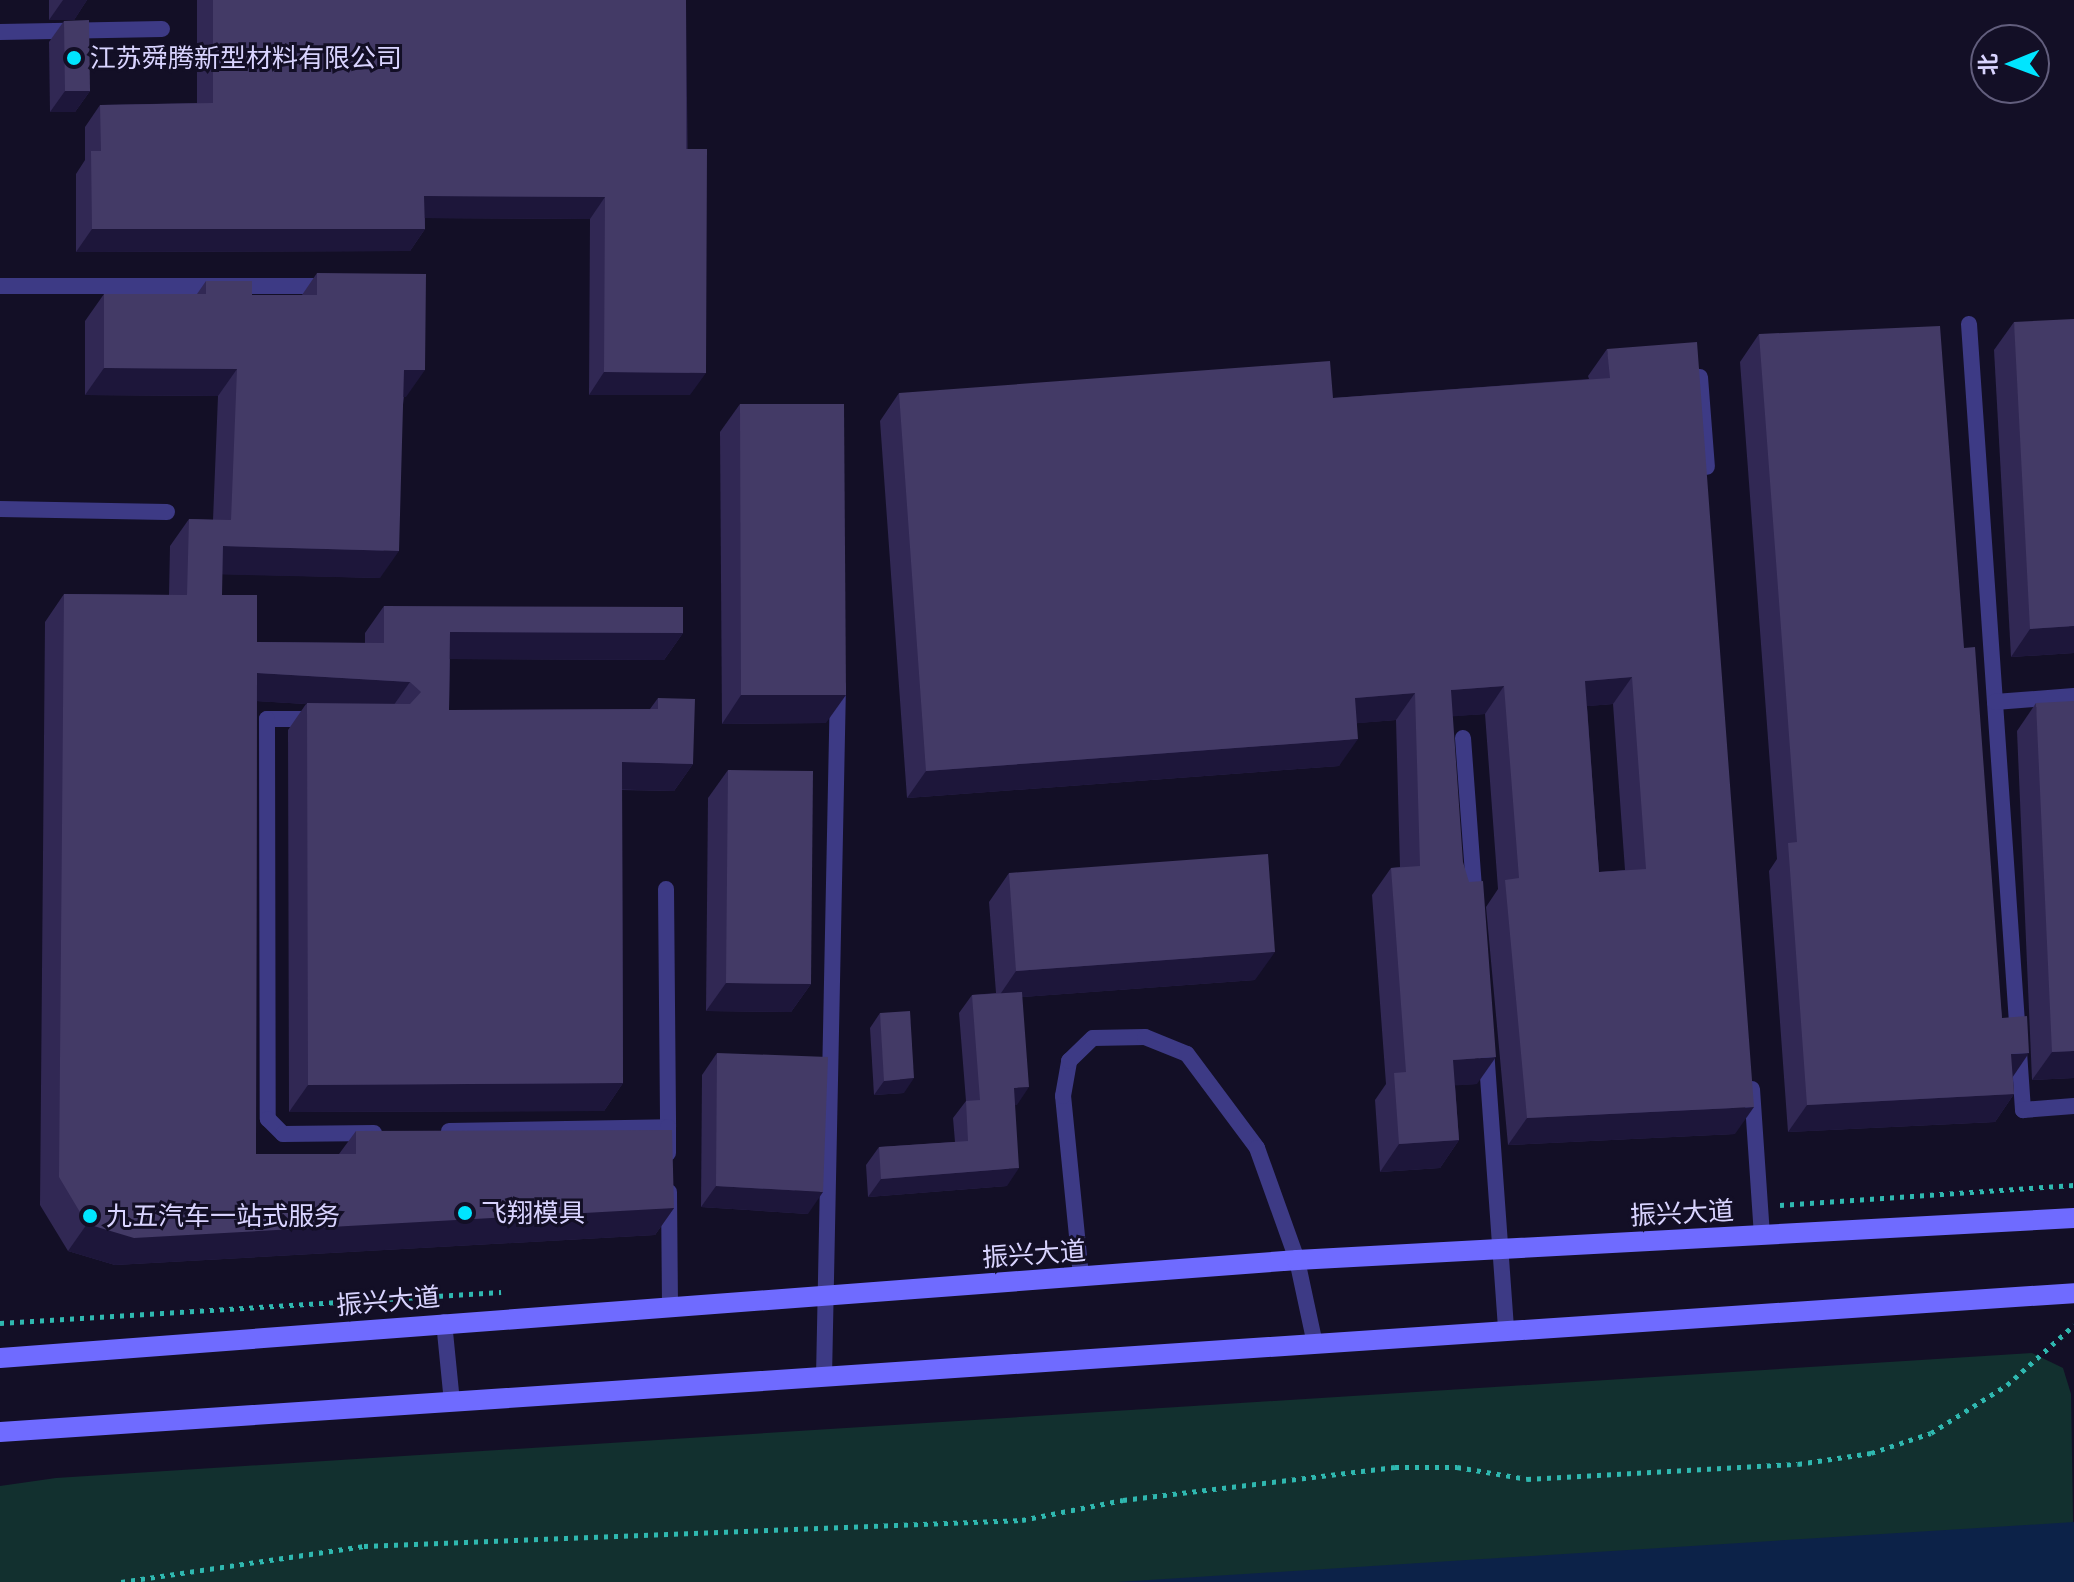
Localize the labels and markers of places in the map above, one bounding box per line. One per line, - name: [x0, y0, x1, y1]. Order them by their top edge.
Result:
- place label: 江苏舜腾新型材料有限公司: [90, 42, 402, 74]
- marker: 江苏舜腾新型材料有限公司: [65, 49, 83, 67]
- place label: 飞翔模具: [481, 1197, 585, 1229]
- place label: 九五汽车一站式服务: [106, 1200, 340, 1232]
- marker: 飞翔模具: [456, 1204, 474, 1222]
- marker: 九五汽车一站式服务: [81, 1207, 99, 1225]

